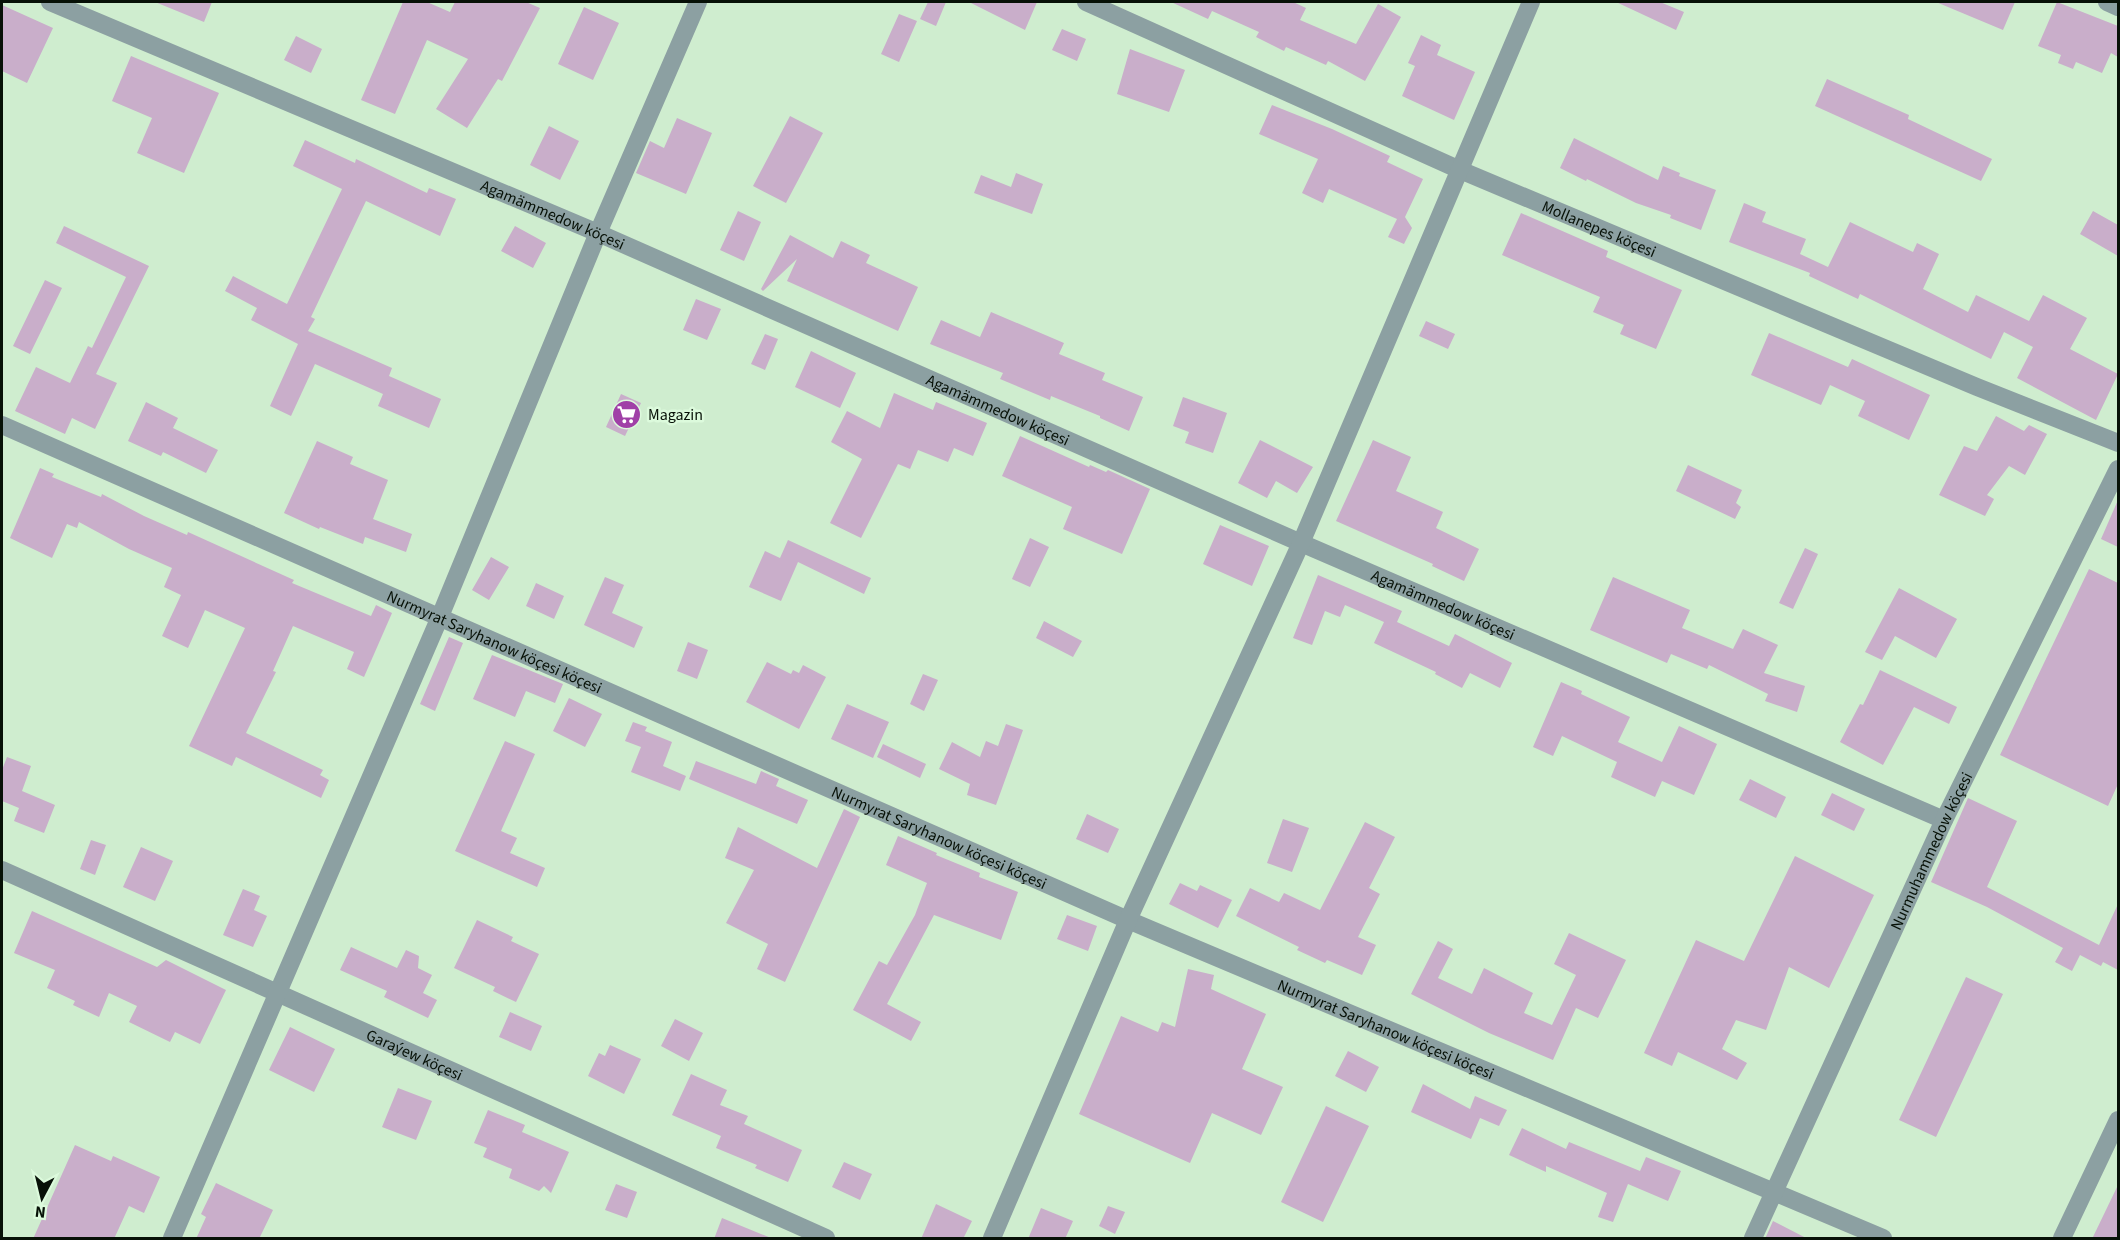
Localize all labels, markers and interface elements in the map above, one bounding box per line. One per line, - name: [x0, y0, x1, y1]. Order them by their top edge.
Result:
- street label: Agamämmedow köçesi: [477, 175, 628, 256]
- street label: Mollanepes köçesi: [1538, 196, 1659, 263]
- street label: Agamämmedow köçesi: [923, 369, 1073, 452]
- supermarket icon: Magazin: [611, 398, 643, 430]
- place label: Magazin: [648, 404, 703, 426]
- street label: Agamämmedow köçesi: [1368, 565, 1518, 646]
- street label: Nurmyrat Saryhanow köçesi köçesi: [383, 585, 605, 699]
- street label: Nurmuhammedow köçesi: [1885, 769, 1978, 934]
- street label: Nurmyrat Saryhanow köçesi köçesi: [828, 781, 1050, 895]
- street label: Nurmyrat Saryhanow köçesi köçesi: [1274, 974, 1497, 1085]
- street label: Garaýew köçesi: [363, 1024, 466, 1086]
- north arrow: [12, 1168, 72, 1228]
- text: N: [34, 1200, 47, 1223]

